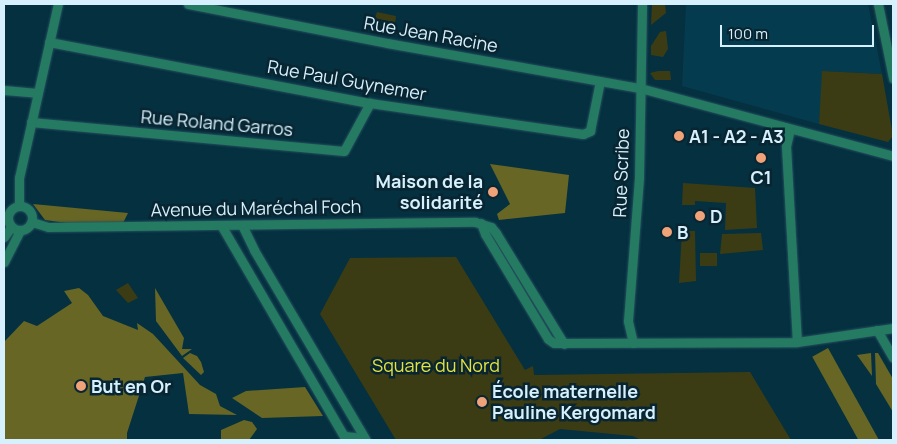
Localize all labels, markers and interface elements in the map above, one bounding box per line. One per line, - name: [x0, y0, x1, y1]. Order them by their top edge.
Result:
- street label: Rue Jean Racine: [362, 12, 500, 56]
- scale bar: [722, 15, 876, 47]
- text: 100 m: [728, 23, 768, 44]
- street label: Rue Paul Guynemer: [266, 55, 428, 105]
- street label: Rue Roland Garros: [140, 106, 294, 140]
- place label: A1 - A2 - A3: [689, 125, 784, 147]
- street label: Rue Scribe: [609, 128, 633, 218]
- marker: A1 - A2 - A3: [673, 130, 685, 142]
- marker: C1: [755, 152, 767, 164]
- place label: C1: [750, 166, 772, 188]
- place label: Maison de la solidarité: [376, 171, 483, 213]
- marker: Maison de la solidarité: [487, 186, 499, 198]
- street label: Avenue du Maréchal Foch: [150, 195, 362, 221]
- place label: D: [710, 205, 723, 227]
- marker: D: [694, 210, 706, 222]
- place label: B: [677, 221, 688, 243]
- marker: B: [661, 226, 673, 238]
- park label: Square du Nord: [372, 354, 500, 376]
- place label: But en Or: [91, 375, 171, 397]
- marker: But en Or: [75, 380, 87, 392]
- place label: École maternelle Pauline Kergomard: [492, 381, 656, 424]
- marker: École maternelle Pauline Kergomard: [476, 396, 488, 408]

